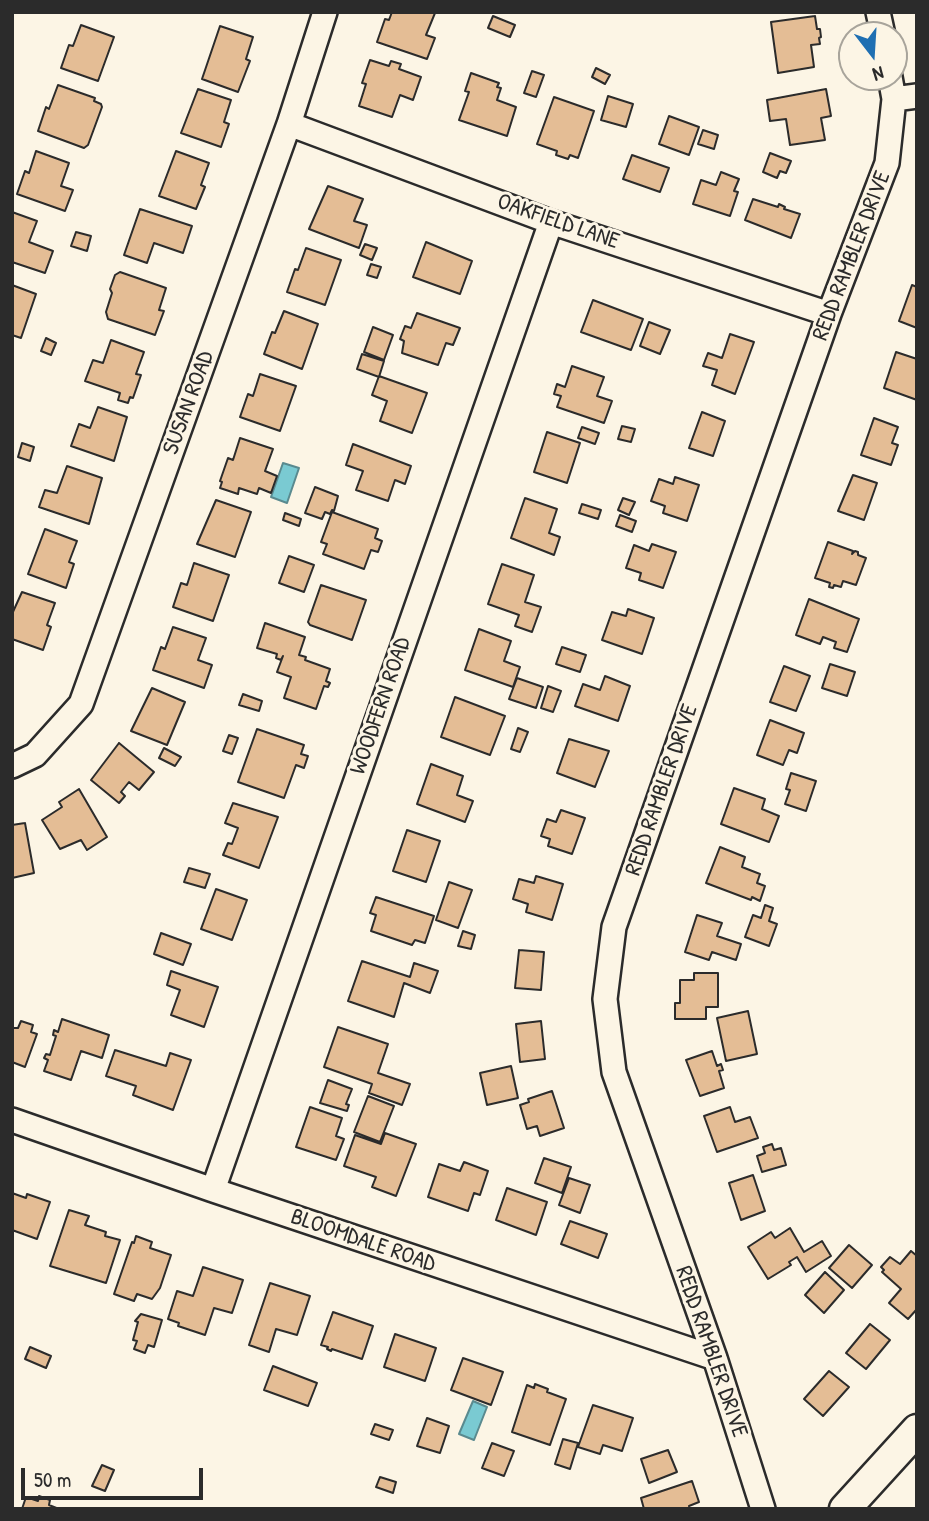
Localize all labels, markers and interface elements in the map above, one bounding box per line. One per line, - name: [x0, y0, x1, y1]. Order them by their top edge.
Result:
- north arrow: [838, 21, 908, 91]
- text: N: [870, 60, 887, 88]
- street label: REDD RAMBLER DRIVE: [807, 167, 897, 345]
- street label: OAKFIELD LANE: [493, 188, 623, 256]
- street label: SUSAN ROAD: [158, 348, 220, 458]
- street label: WOODFERN ROAD: [345, 634, 417, 778]
- street label: REDD RAMBLER DRIVE: [620, 701, 704, 879]
- street label: BLOOMDALE ROAD: [287, 1203, 439, 1279]
- street label: REDD RAMBLER DRIVE: [669, 1263, 753, 1441]
- scale bar: [24, 1454, 206, 1498]
- text: 50 m: [34, 1465, 71, 1494]

